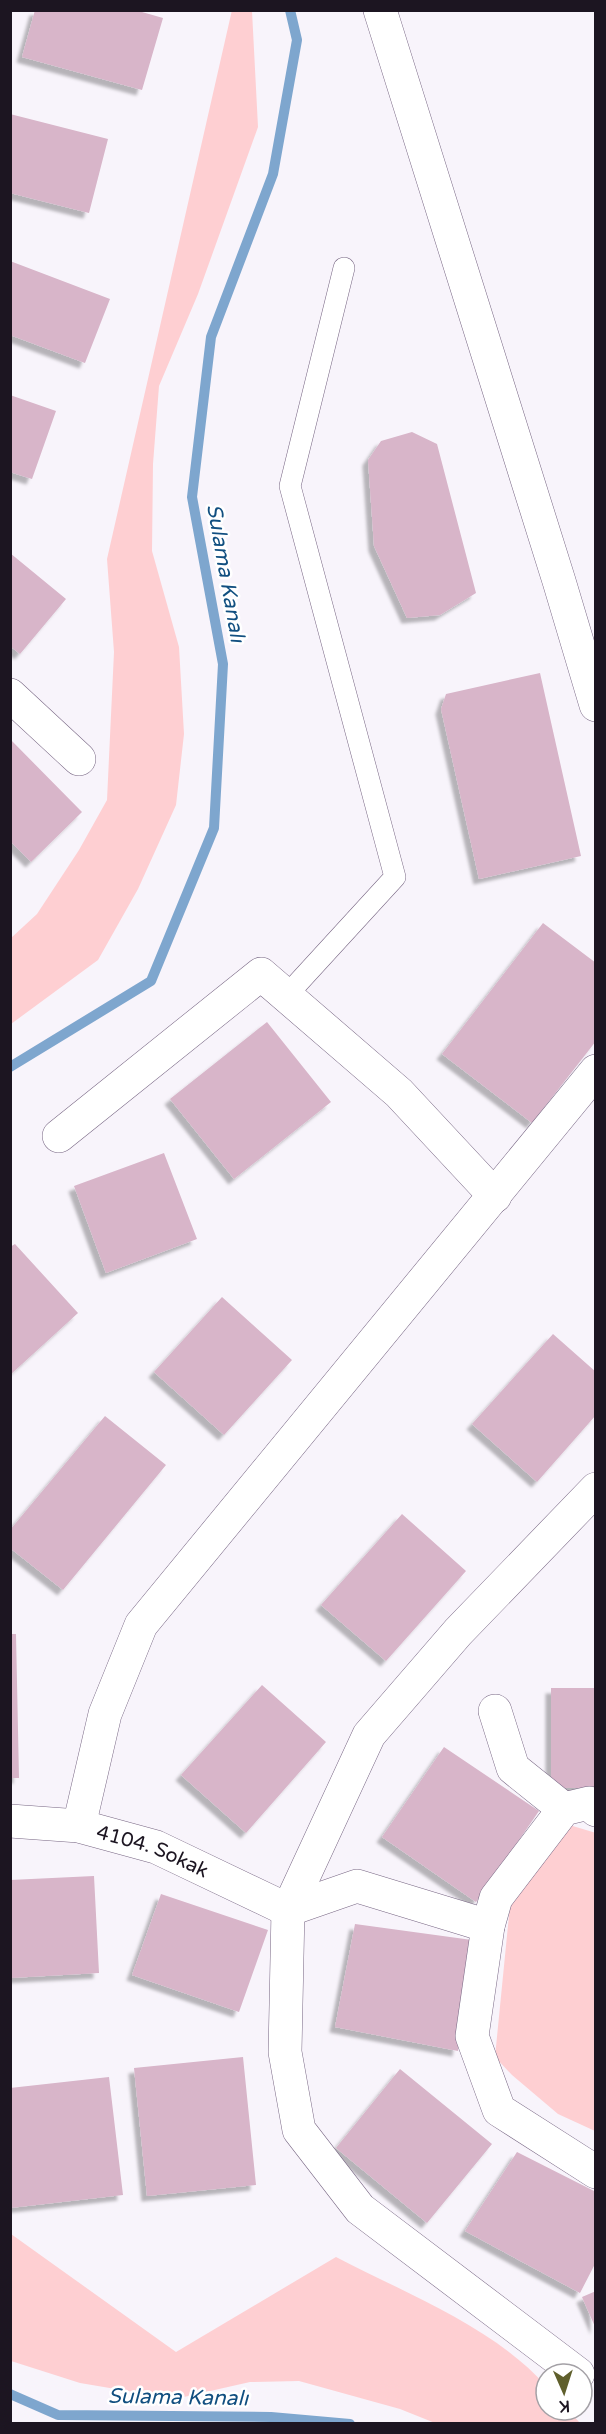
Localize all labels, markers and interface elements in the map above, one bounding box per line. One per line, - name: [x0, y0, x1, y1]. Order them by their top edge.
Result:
- water label: Sulama Kanalı: [201, 502, 250, 646]
- street label: 4104. Sokak: [94, 1820, 212, 1883]
- north arrow: [534, 2362, 594, 2422]
- water label: Sulama Kanalı: [108, 2384, 250, 2411]
- text: K: [559, 2396, 571, 2416]

